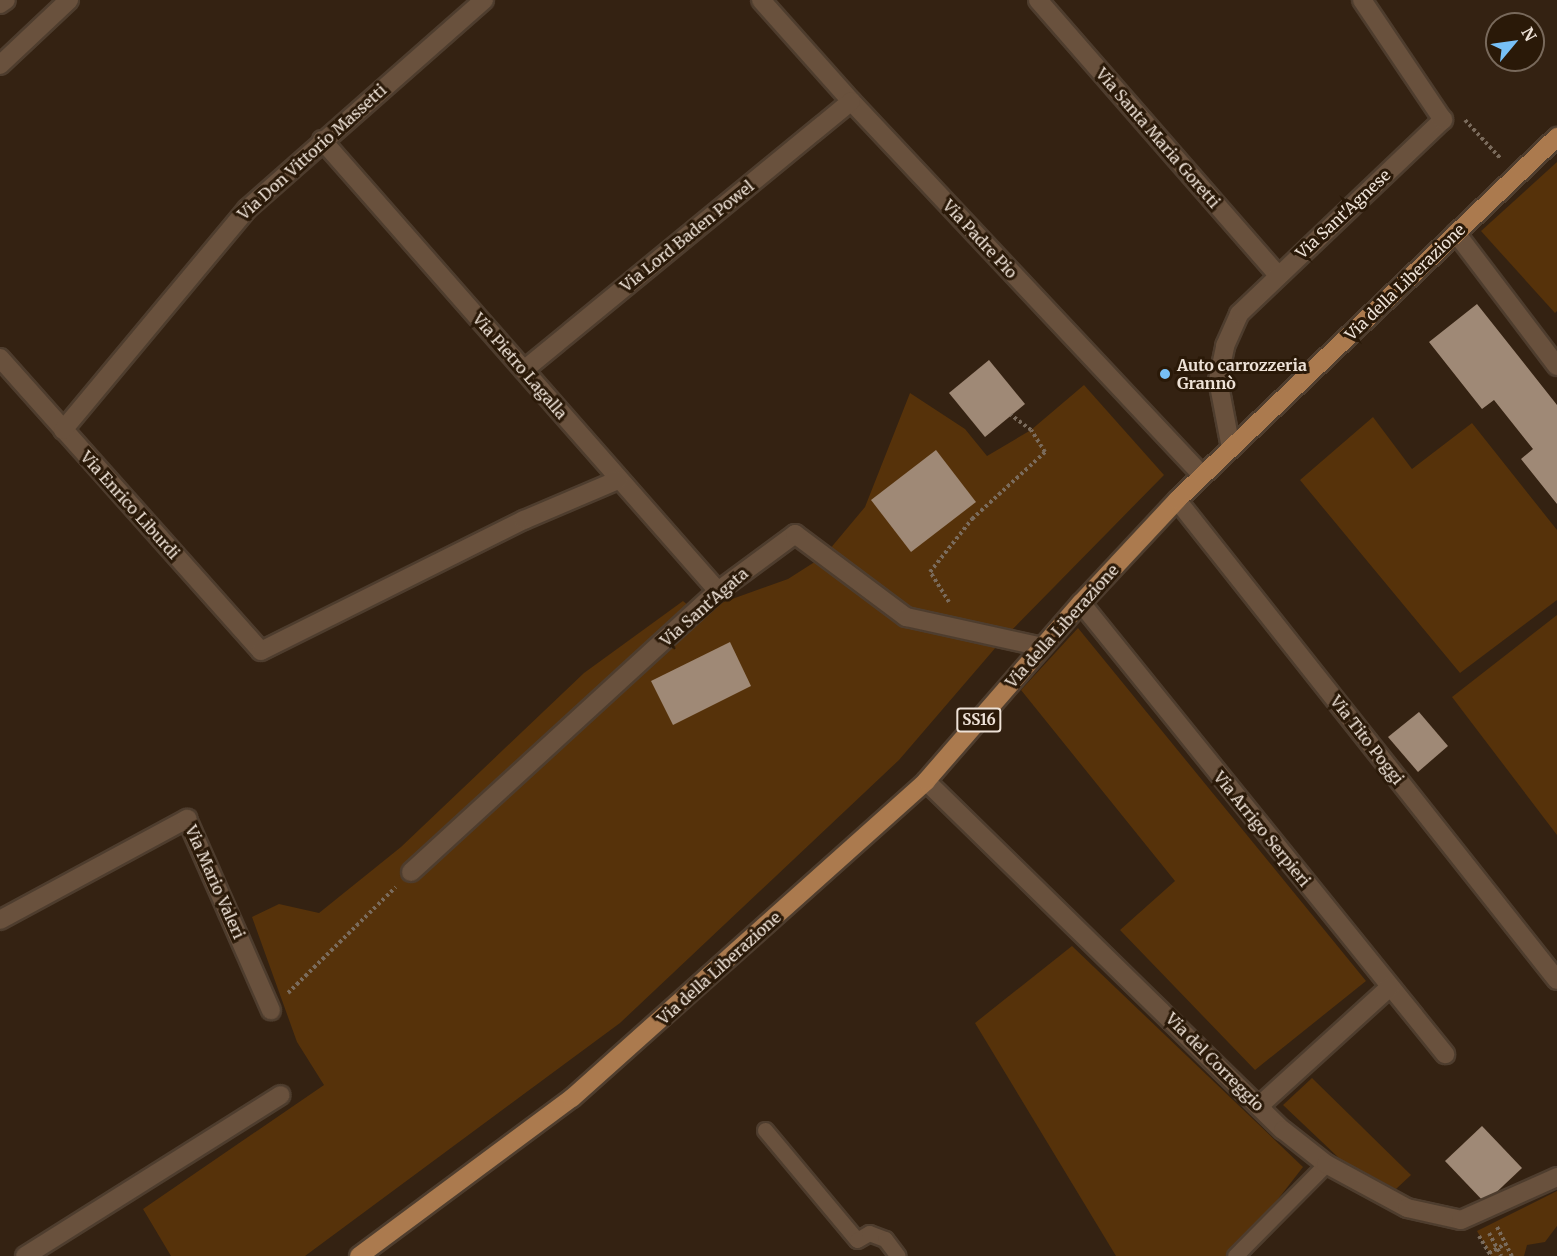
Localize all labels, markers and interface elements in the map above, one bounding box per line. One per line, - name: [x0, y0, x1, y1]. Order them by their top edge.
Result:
- north arrow: [1485, 12, 1545, 72]
- text: N: [1517, 24, 1541, 45]
- street label: Via Santa Maria Goretti: [1092, 64, 1224, 212]
- street label: Via Don Vittorio Massetti: [234, 80, 390, 224]
- street label: Via Sant'Agnese: [1292, 165, 1394, 263]
- street label: Via Lord Baden Powel: [616, 176, 758, 296]
- street label: Via Padre Pio: [939, 196, 1021, 282]
- street label: Via della Liberazione: [1341, 220, 1469, 344]
- street label: Via Pietro Lagalla: [469, 309, 571, 423]
- place label: Auto carrozzeria Grannò: [1177, 355, 1307, 393]
- marker: Auto carrozzeria Grannò: [1158, 367, 1172, 381]
- street label: Via Enrico Liburdi: [77, 447, 183, 563]
- street label: Via della Liberazione: [1002, 560, 1122, 692]
- street label: Via Sant'Agata: [656, 564, 752, 650]
- street label: Via Tito Poggi: [1326, 692, 1408, 788]
- road number: SS16: [955, 708, 1003, 732]
- street label: Via Arrigo Serpieri: [1210, 768, 1314, 890]
- street label: Via Mario Valeri: [181, 822, 249, 942]
- street label: Via della Liberazione: [653, 908, 785, 1028]
- street label: Via del Correggio: [1162, 1009, 1268, 1115]

